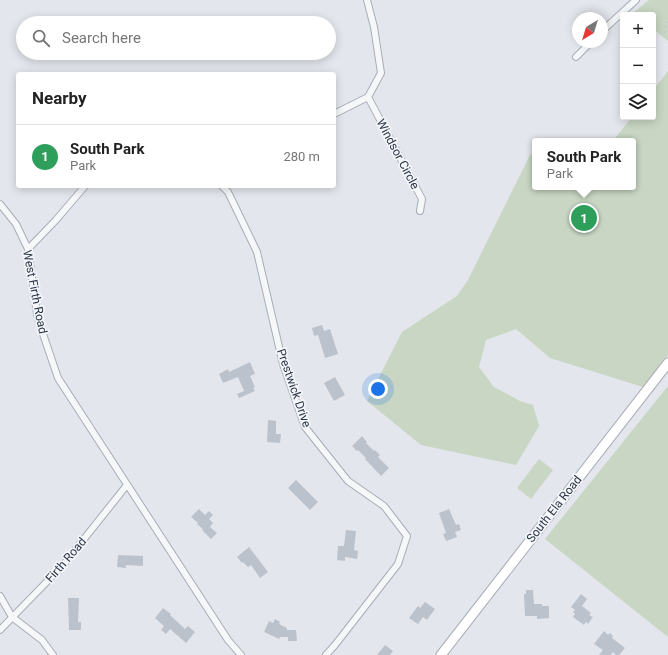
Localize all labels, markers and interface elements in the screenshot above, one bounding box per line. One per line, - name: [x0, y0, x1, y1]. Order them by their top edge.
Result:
- north arrow: [572, 12, 608, 48]
- map controls: [620, 12, 656, 120]
- button: +: [620, 12, 656, 48]
- search box: [16, 16, 336, 60]
- icon: search: [30, 27, 52, 49]
- text: Search here: [62, 29, 141, 47]
- button: −: [620, 48, 656, 84]
- button: layers: [620, 84, 656, 120]
- text: Nearby: [32, 88, 87, 108]
- street label: Windsor Circle: [374, 117, 422, 191]
- popup: [532, 138, 636, 190]
- text: South Park: [70, 140, 144, 158]
- text: South Park: [547, 148, 621, 166]
- text: 1: [41, 149, 49, 164]
- text: 280 m: [283, 149, 320, 164]
- text: Park: [70, 158, 96, 173]
- text: Park: [547, 166, 573, 181]
- pin: 1: [571, 203, 597, 233]
- street label: West Firth Road: [20, 249, 50, 335]
- street label: Prestwick Drive: [274, 347, 314, 429]
- your location: [368, 379, 388, 399]
- street label: South Ela Road: [524, 473, 584, 545]
- street label: Firth Road: [43, 535, 89, 585]

